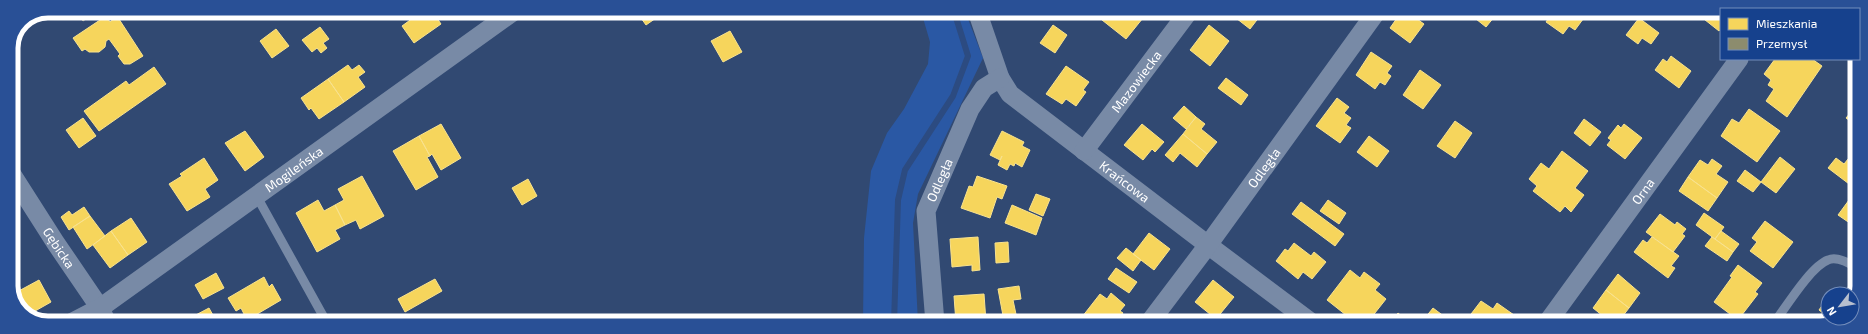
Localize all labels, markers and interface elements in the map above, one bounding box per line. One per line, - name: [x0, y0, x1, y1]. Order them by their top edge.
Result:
- legend: [1720, 8, 1860, 60]
- text: Mieszkania: [1756, 16, 1817, 30]
- text: Przemysł: [1756, 36, 1807, 50]
- street label: Mazowiecka: [1108, 47, 1165, 116]
- street label: Mogileńska: [261, 143, 326, 195]
- street label: Odległa: [1244, 145, 1284, 191]
- street label: Odległa: [923, 156, 956, 204]
- street label: Krańcowa: [1096, 157, 1153, 206]
- street label: Orna: [1628, 175, 1658, 207]
- street label: Gębicka: [40, 224, 79, 271]
- north arrow: [1820, 286, 1860, 326]
- text: N: [1823, 305, 1839, 318]

